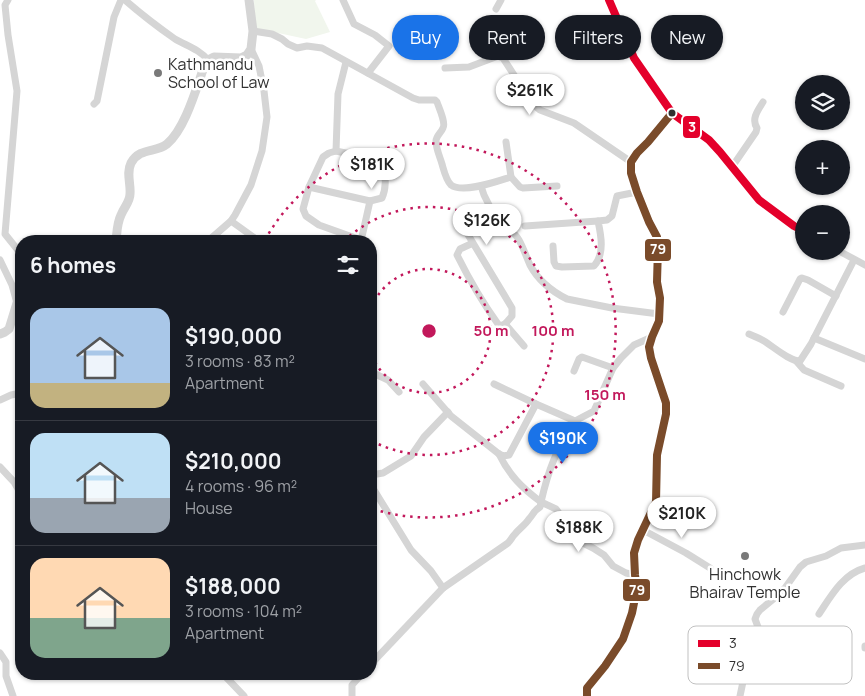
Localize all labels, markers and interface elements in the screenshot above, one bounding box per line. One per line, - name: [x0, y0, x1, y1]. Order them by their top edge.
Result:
- chip: Buy: [392, 15, 459, 60]
- chip: Rent: [469, 15, 545, 60]
- chip: Filters: [555, 15, 641, 60]
- chip: New: [651, 15, 723, 60]
- place label: Kathmandu School of Law: [168, 53, 269, 93]
- marker: Kathmandu School of Law: [152, 67, 164, 79]
- pin: $261K: [495, 74, 565, 116]
- map controls: [795, 75, 850, 260]
- button: layers: [795, 75, 850, 130]
- text: $261K: [507, 79, 553, 101]
- unlabelled marker: [667, 108, 677, 118]
- line badge: 3: [682, 115, 701, 139]
- text: 3: [688, 117, 696, 136]
- button: +: [795, 140, 850, 195]
- pin: $181K: [337, 148, 407, 190]
- text: $181K: [350, 153, 394, 175]
- pin: $126K: [452, 204, 522, 246]
- button: −: [795, 205, 850, 260]
- text: $126K: [464, 209, 510, 231]
- line badge: 79: [644, 238, 672, 262]
- text: 79: [650, 239, 666, 258]
- text: 6 homes: [30, 251, 116, 279]
- icon: filters: [334, 251, 362, 279]
- text: 50 m: [473, 320, 509, 341]
- text: 100 m: [532, 320, 574, 341]
- text: $190,000: [185, 322, 282, 350]
- centre of rings: [420, 322, 438, 340]
- icon: home: [70, 328, 130, 388]
- text: 3 rooms · 83 m²: [185, 350, 295, 372]
- text: Apartment: [185, 372, 264, 394]
- text: 150 m: [584, 384, 626, 405]
- pin: $190K: [528, 422, 598, 464]
- text: $190K: [539, 427, 587, 449]
- text: $210,000: [185, 447, 282, 475]
- icon: home: [70, 453, 130, 513]
- text: 4 rooms · 96 m²: [185, 475, 297, 497]
- pin: $210K: [647, 496, 717, 539]
- text: House: [185, 497, 233, 519]
- text: $210K: [658, 502, 706, 524]
- pin: $188K: [544, 510, 614, 553]
- text: $188K: [555, 516, 603, 538]
- marker: Hinchowk Bhairav Temple: [739, 550, 751, 562]
- place label: Hinchowk Bhairav Temple: [690, 563, 800, 603]
- text: $188,000: [185, 572, 281, 600]
- icon: home: [70, 578, 130, 638]
- line badge: 79: [622, 578, 651, 602]
- text: 79: [629, 580, 645, 599]
- text: 3 rooms · 104 m²: [185, 600, 302, 622]
- text: Apartment: [185, 622, 264, 644]
- legend: [688, 626, 852, 684]
- text: 3: [729, 633, 737, 652]
- text: 79: [729, 656, 745, 675]

